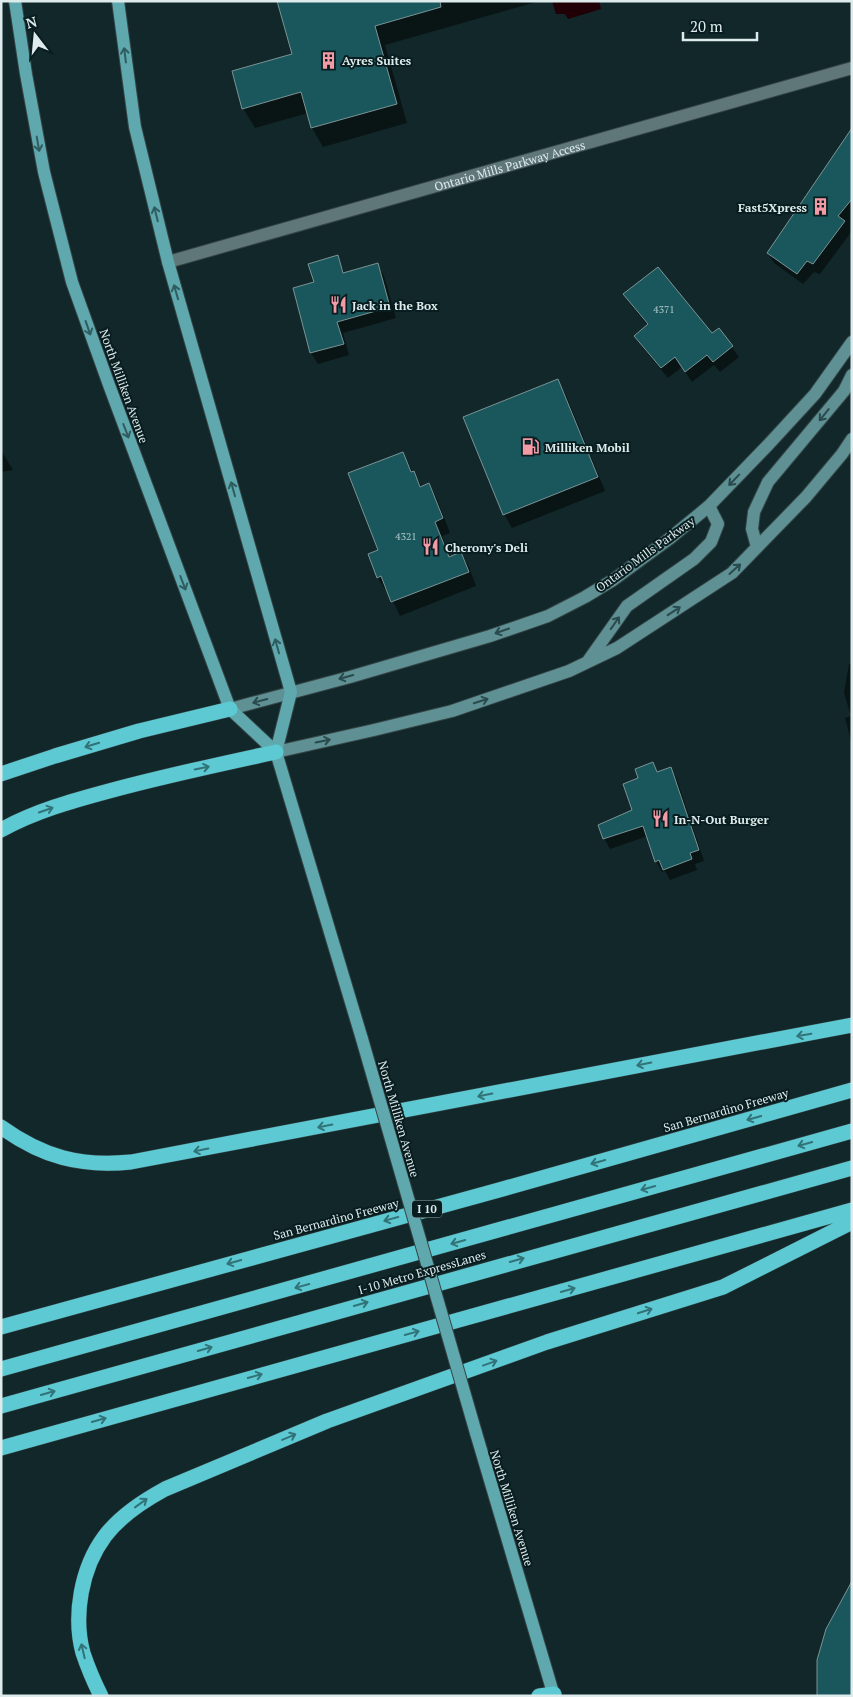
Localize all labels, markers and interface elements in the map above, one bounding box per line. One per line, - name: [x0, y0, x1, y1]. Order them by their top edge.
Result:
- north arrow: [10, 10, 60, 60]
- scale bar: [683, 10, 757, 42]
- text: N: [24, 11, 39, 33]
- text: 20 m: [690, 16, 723, 36]
- one-way arrow: [120, 47, 130, 63]
- building icon: Ayres Suites: [318, 50, 338, 70]
- place label: Ayres Suites: [342, 53, 412, 68]
- one-way arrow: [34, 135, 44, 151]
- street label: Ontario Mills Parkway Access: [432, 137, 587, 194]
- building icon: Fast5Xpress: [811, 197, 831, 217]
- place label: Fast5Xpress: [738, 200, 808, 215]
- one-way arrow: [151, 207, 160, 223]
- one-way arrow: [171, 284, 181, 300]
- restaurant icon: Jack in the Box: [328, 295, 348, 315]
- place label: Jack in the Box: [352, 298, 438, 313]
- house number: 4371: [653, 303, 675, 316]
- one-way arrow: [84, 320, 93, 335]
- street label: North Milliken Avenue: [96, 327, 152, 445]
- one-way arrow: [819, 409, 830, 422]
- one-way arrow: [122, 423, 131, 438]
- fuel station icon: Milliken Mobil: [521, 437, 541, 457]
- place label: Milliken Mobil: [545, 440, 630, 455]
- one-way arrow: [728, 474, 740, 486]
- one-way arrow: [227, 482, 237, 498]
- street label: Ontario Mills Parkway: [593, 513, 698, 595]
- house number: 4321: [395, 530, 417, 543]
- restaurant icon: Cherony's Deli: [421, 537, 441, 557]
- place label: Cherony's Deli: [445, 540, 528, 555]
- one-way arrow: [728, 563, 741, 575]
- one-way arrow: [179, 575, 188, 590]
- one-way arrow: [667, 606, 681, 616]
- one-way arrow: [610, 616, 620, 630]
- one-way arrow: [495, 627, 511, 637]
- one-way arrow: [272, 638, 282, 654]
- one-way arrow: [339, 673, 355, 683]
- one-way arrow: [253, 696, 269, 706]
- one-way arrow: [472, 696, 488, 706]
- one-way arrow: [315, 736, 331, 745]
- one-way arrow: [85, 740, 101, 750]
- one-way arrow: [194, 763, 210, 772]
- one-way arrow: [37, 805, 53, 814]
- restaurant icon: In-N-Out Burger: [650, 809, 670, 829]
- place label: In-N-Out Burger: [674, 812, 769, 827]
- one-way arrow: [796, 1030, 812, 1040]
- street label: North Milliken Avenue: [375, 1059, 423, 1179]
- one-way arrow: [636, 1060, 652, 1069]
- street label: San Bernardino Freeway: [662, 1085, 791, 1135]
- one-way arrow: [477, 1091, 493, 1100]
- one-way arrow: [747, 1113, 763, 1123]
- one-way arrow: [317, 1122, 333, 1131]
- one-way arrow: [797, 1140, 813, 1150]
- one-way arrow: [194, 1146, 210, 1155]
- one-way arrow: [590, 1158, 606, 1167]
- one-way arrow: [641, 1184, 657, 1194]
- street label: San Bernardino Freeway: [272, 1195, 401, 1243]
- road number: I 10: [412, 1200, 442, 1218]
- one-way arrow: [383, 1215, 399, 1224]
- one-way arrow: [451, 1237, 467, 1247]
- street label: I-10 Metro ExpressLanes: [356, 1247, 488, 1297]
- one-way arrow: [509, 1255, 525, 1265]
- one-way arrow: [227, 1258, 243, 1268]
- one-way arrow: [294, 1281, 310, 1291]
- one-way arrow: [560, 1284, 576, 1294]
- one-way arrow: [352, 1299, 368, 1309]
- one-way arrow: [636, 1306, 652, 1316]
- one-way arrow: [403, 1328, 419, 1337]
- one-way arrow: [196, 1343, 212, 1353]
- one-way arrow: [482, 1358, 498, 1367]
- one-way arrow: [247, 1371, 263, 1380]
- one-way arrow: [40, 1387, 56, 1397]
- one-way arrow: [90, 1415, 106, 1425]
- one-way arrow: [281, 1432, 296, 1441]
- street label: North Milliken Avenue: [487, 1448, 537, 1568]
- one-way arrow: [134, 1498, 148, 1508]
- one-way arrow: [78, 1643, 87, 1659]

